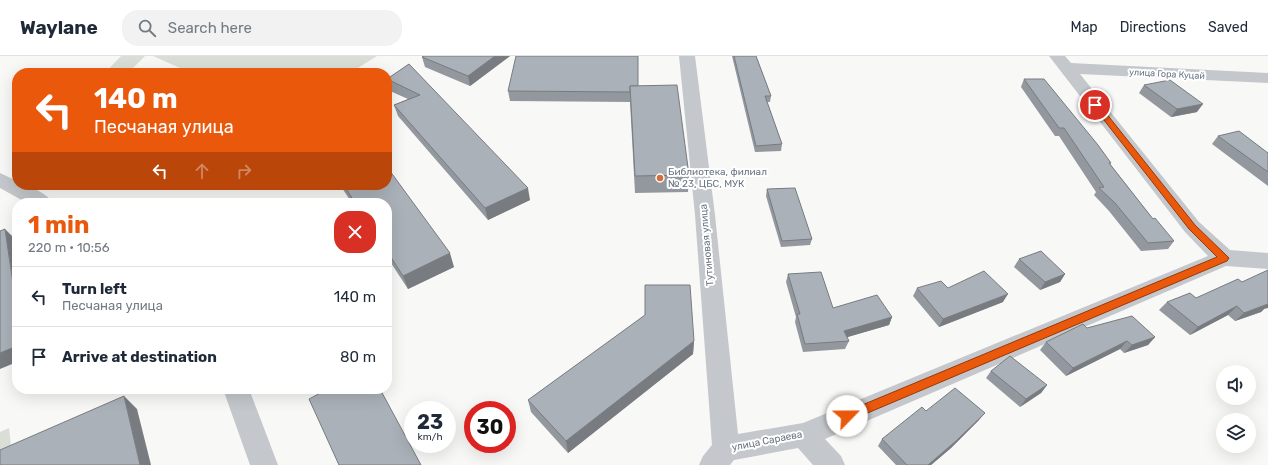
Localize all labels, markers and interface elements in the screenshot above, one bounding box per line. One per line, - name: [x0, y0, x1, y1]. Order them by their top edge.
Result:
- search box: [122, 10, 402, 46]
- text: Waylane: [20, 16, 98, 39]
- icon: search: [136, 17, 158, 39]
- text: Search here: [168, 19, 252, 37]
- text: Map: [1071, 19, 1098, 36]
- text: Directions: [1120, 19, 1186, 36]
- text: Saved: [1208, 19, 1248, 36]
- street label: улица Гора Куцай: [1129, 67, 1205, 81]
- text: 140 m: [94, 82, 178, 115]
- icon: left: [28, 84, 80, 136]
- pin: [1078, 88, 1112, 122]
- icon: arrive: [1084, 94, 1106, 116]
- text: Песчаная улица: [94, 116, 234, 138]
- icon: left: [149, 160, 171, 182]
- icon: ahead: [191, 160, 213, 182]
- icon: right: [233, 160, 255, 182]
- place label: Библиотека, филиал № 23, ЦБС, МУК: [668, 166, 767, 190]
- marker: Библиотека, филиал № 23, ЦБС, МУК: [655, 173, 665, 183]
- street label: Тутиновая улица: [697, 204, 717, 286]
- text: 1 min: [28, 211, 89, 239]
- button: close: [334, 211, 376, 253]
- text: 220 m · 10:56: [28, 240, 110, 255]
- text: Turn left: [62, 280, 127, 298]
- icon: left: [28, 286, 50, 308]
- text: 140 m: [334, 288, 376, 306]
- text: Песчаная улица: [62, 298, 163, 313]
- icon: arrive: [28, 346, 50, 368]
- text: Arrive at destination: [62, 348, 217, 366]
- text: 80 m: [340, 348, 376, 366]
- map controls: [1216, 365, 1256, 453]
- button: sound: [1216, 365, 1256, 405]
- position arrow: [826, 395, 868, 437]
- speed limit sign: 30: [464, 401, 516, 453]
- text: 23: [417, 410, 443, 434]
- button: layers: [1216, 413, 1256, 453]
- street label: улица Сараева: [731, 428, 803, 454]
- text: km/h: [418, 431, 442, 443]

